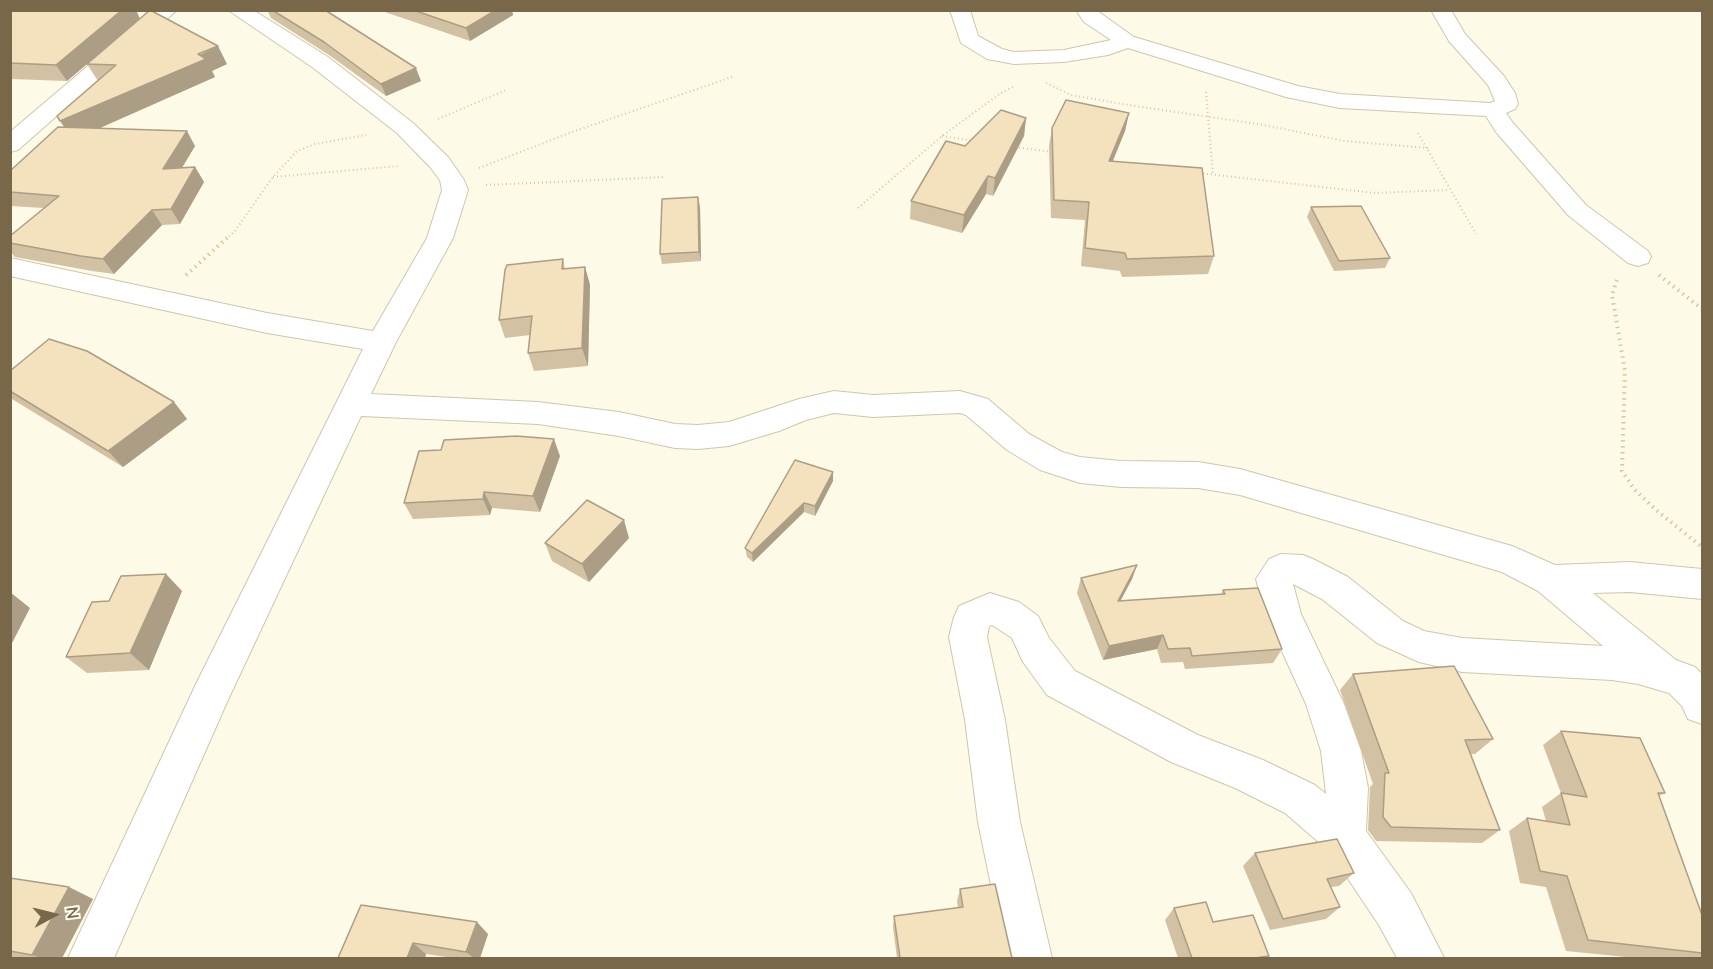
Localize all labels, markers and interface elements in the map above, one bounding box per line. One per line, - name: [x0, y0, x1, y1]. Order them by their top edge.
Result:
- north arrow: [24, 885, 84, 945]
- text: N: [60, 906, 84, 920]

